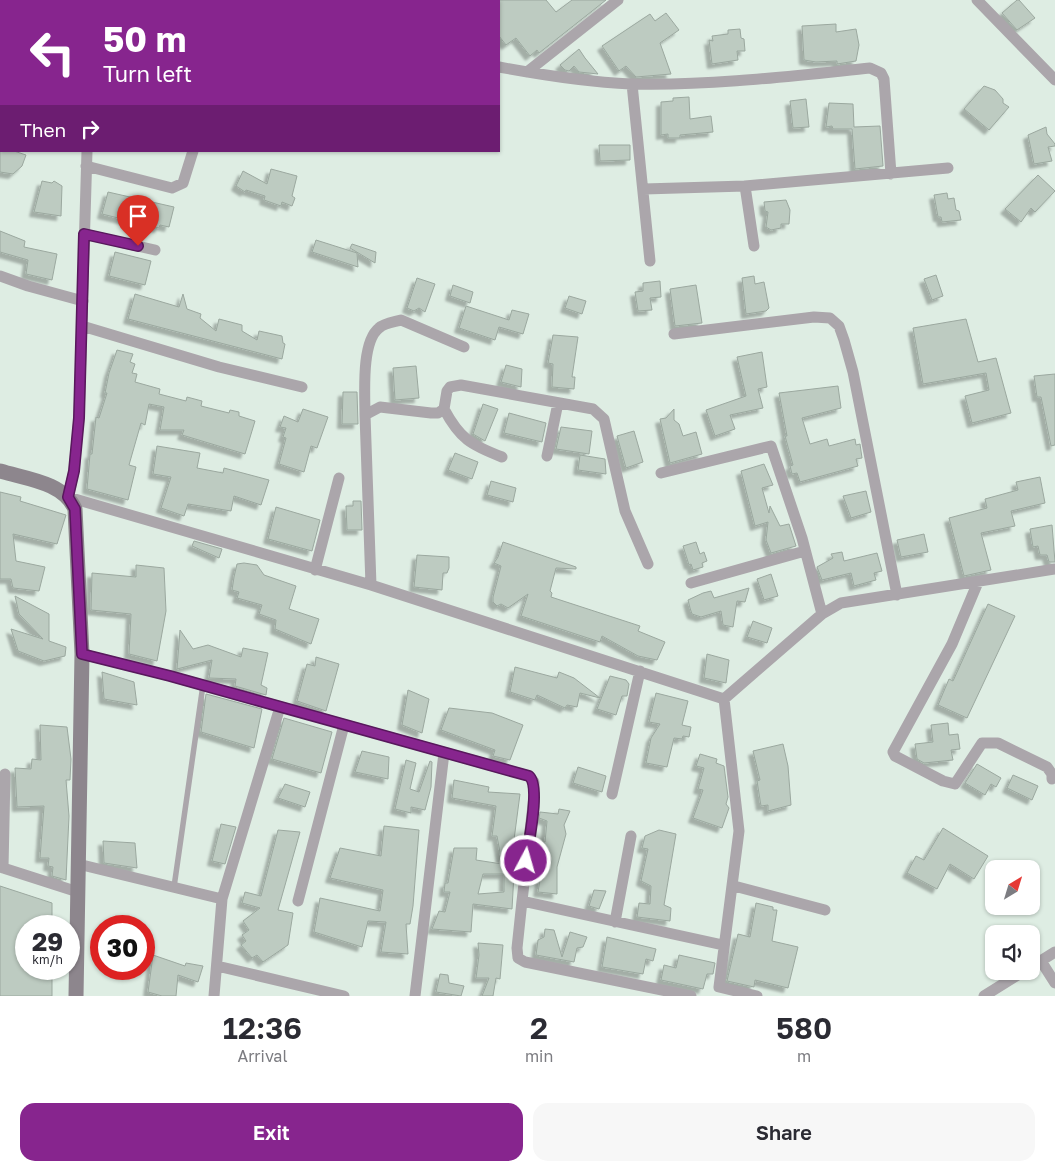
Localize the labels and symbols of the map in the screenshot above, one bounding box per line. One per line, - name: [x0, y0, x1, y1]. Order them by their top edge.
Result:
- pin: [117, 195, 159, 246]
- position arrow: [499, 834, 551, 886]
- north arrow: [985, 860, 1040, 915]
- speed limit sign: 30: [90, 915, 155, 980]

